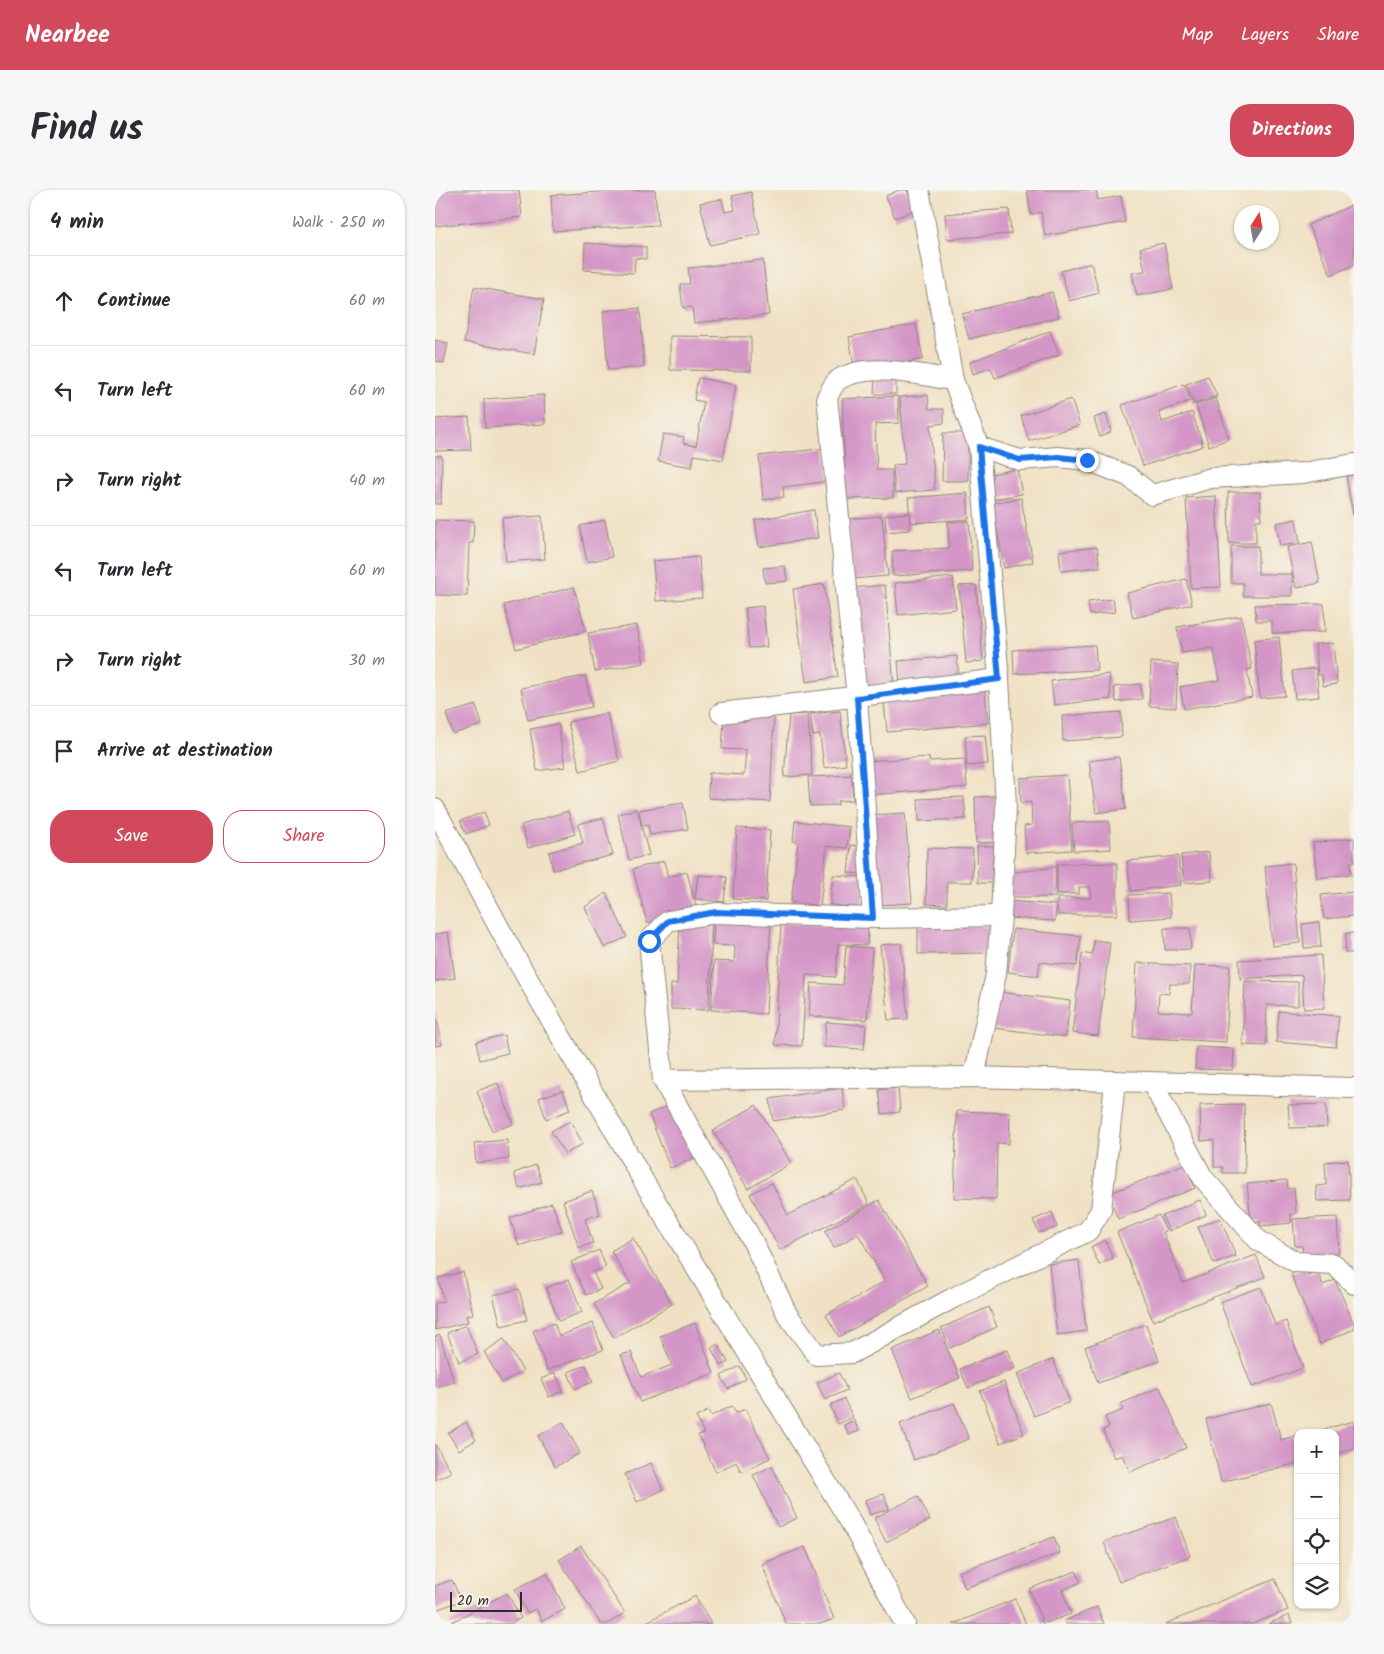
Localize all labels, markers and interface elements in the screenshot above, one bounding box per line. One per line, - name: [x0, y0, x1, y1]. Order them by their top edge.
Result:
- text: Nearbee: [25, 16, 110, 55]
- text: Map: [1182, 21, 1213, 50]
- text: Layers: [1241, 21, 1289, 50]
- text: Share: [1317, 21, 1359, 50]
- text: Find us: [30, 102, 143, 158]
- button: Directions: [1230, 104, 1354, 157]
- north arrow: [1234, 205, 1279, 250]
- text: 4 min: [50, 206, 104, 239]
- text: Walk · 250 m: [292, 210, 385, 235]
- text: Continue: [97, 286, 170, 316]
- icon: ahead: [50, 287, 78, 315]
- text: 60 m: [349, 288, 385, 313]
- text: Turn left: [97, 376, 172, 406]
- icon: left: [50, 377, 78, 405]
- text: 60 m: [349, 378, 385, 403]
- route end: [1076, 449, 1099, 472]
- text: Turn right: [97, 466, 182, 496]
- icon: right: [50, 467, 78, 495]
- text: 40 m: [349, 468, 385, 493]
- text: Turn left: [97, 556, 172, 586]
- icon: left: [50, 557, 78, 585]
- text: 60 m: [349, 558, 385, 583]
- text: Turn right: [97, 646, 182, 676]
- icon: right: [50, 647, 78, 675]
- text: 30 m: [349, 648, 385, 673]
- text: Arrive at destination: [97, 736, 273, 766]
- icon: arrive: [50, 737, 78, 765]
- button: Save: [50, 810, 213, 863]
- button: Share: [223, 810, 385, 863]
- route start: [638, 930, 661, 953]
- map controls: [1294, 1429, 1339, 1609]
- button: +: [1294, 1429, 1339, 1474]
- button: −: [1294, 1474, 1339, 1519]
- button: locate: [1294, 1519, 1339, 1564]
- button: layers: [1294, 1564, 1339, 1609]
- scale bar: [450, 1589, 523, 1612]
- text: 20 m: [457, 1590, 489, 1612]

